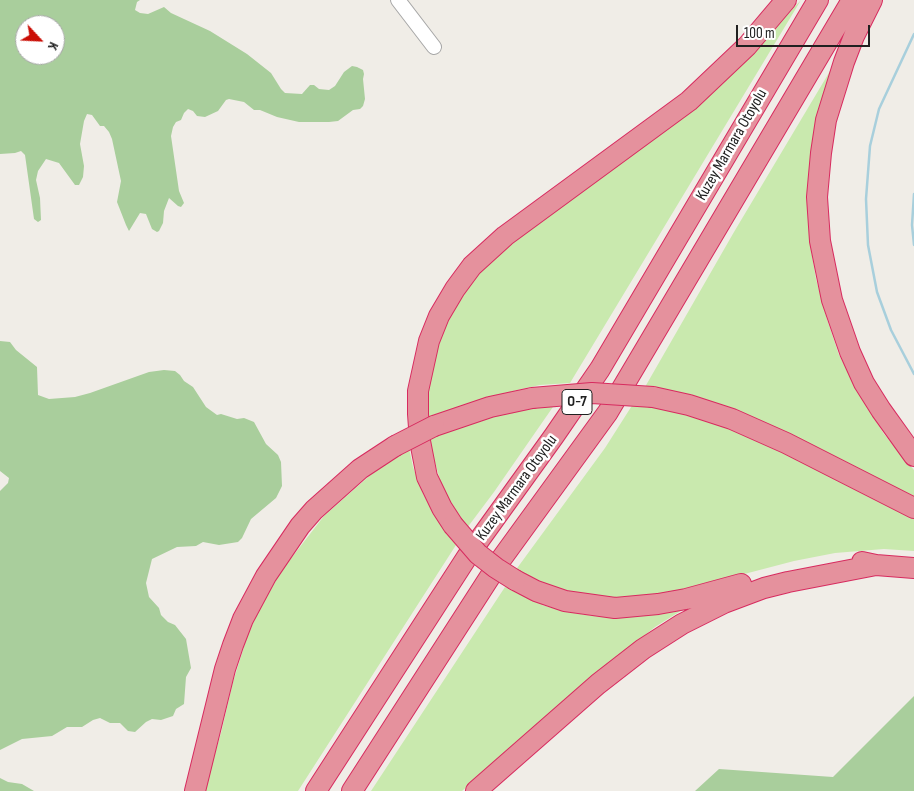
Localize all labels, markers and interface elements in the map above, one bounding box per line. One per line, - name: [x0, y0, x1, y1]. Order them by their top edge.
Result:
- north arrow: [15, 15, 65, 65]
- scale bar: [739, 15, 873, 47]
- text: 100 m: [744, 24, 775, 43]
- text: K: [44, 39, 62, 53]
- street label: Kuzey Marmara Otoyolu: [692, 86, 772, 204]
- road number: O-7: [562, 390, 592, 414]
- street label: Kuzey Marmara Otoyolu: [472, 432, 562, 544]

